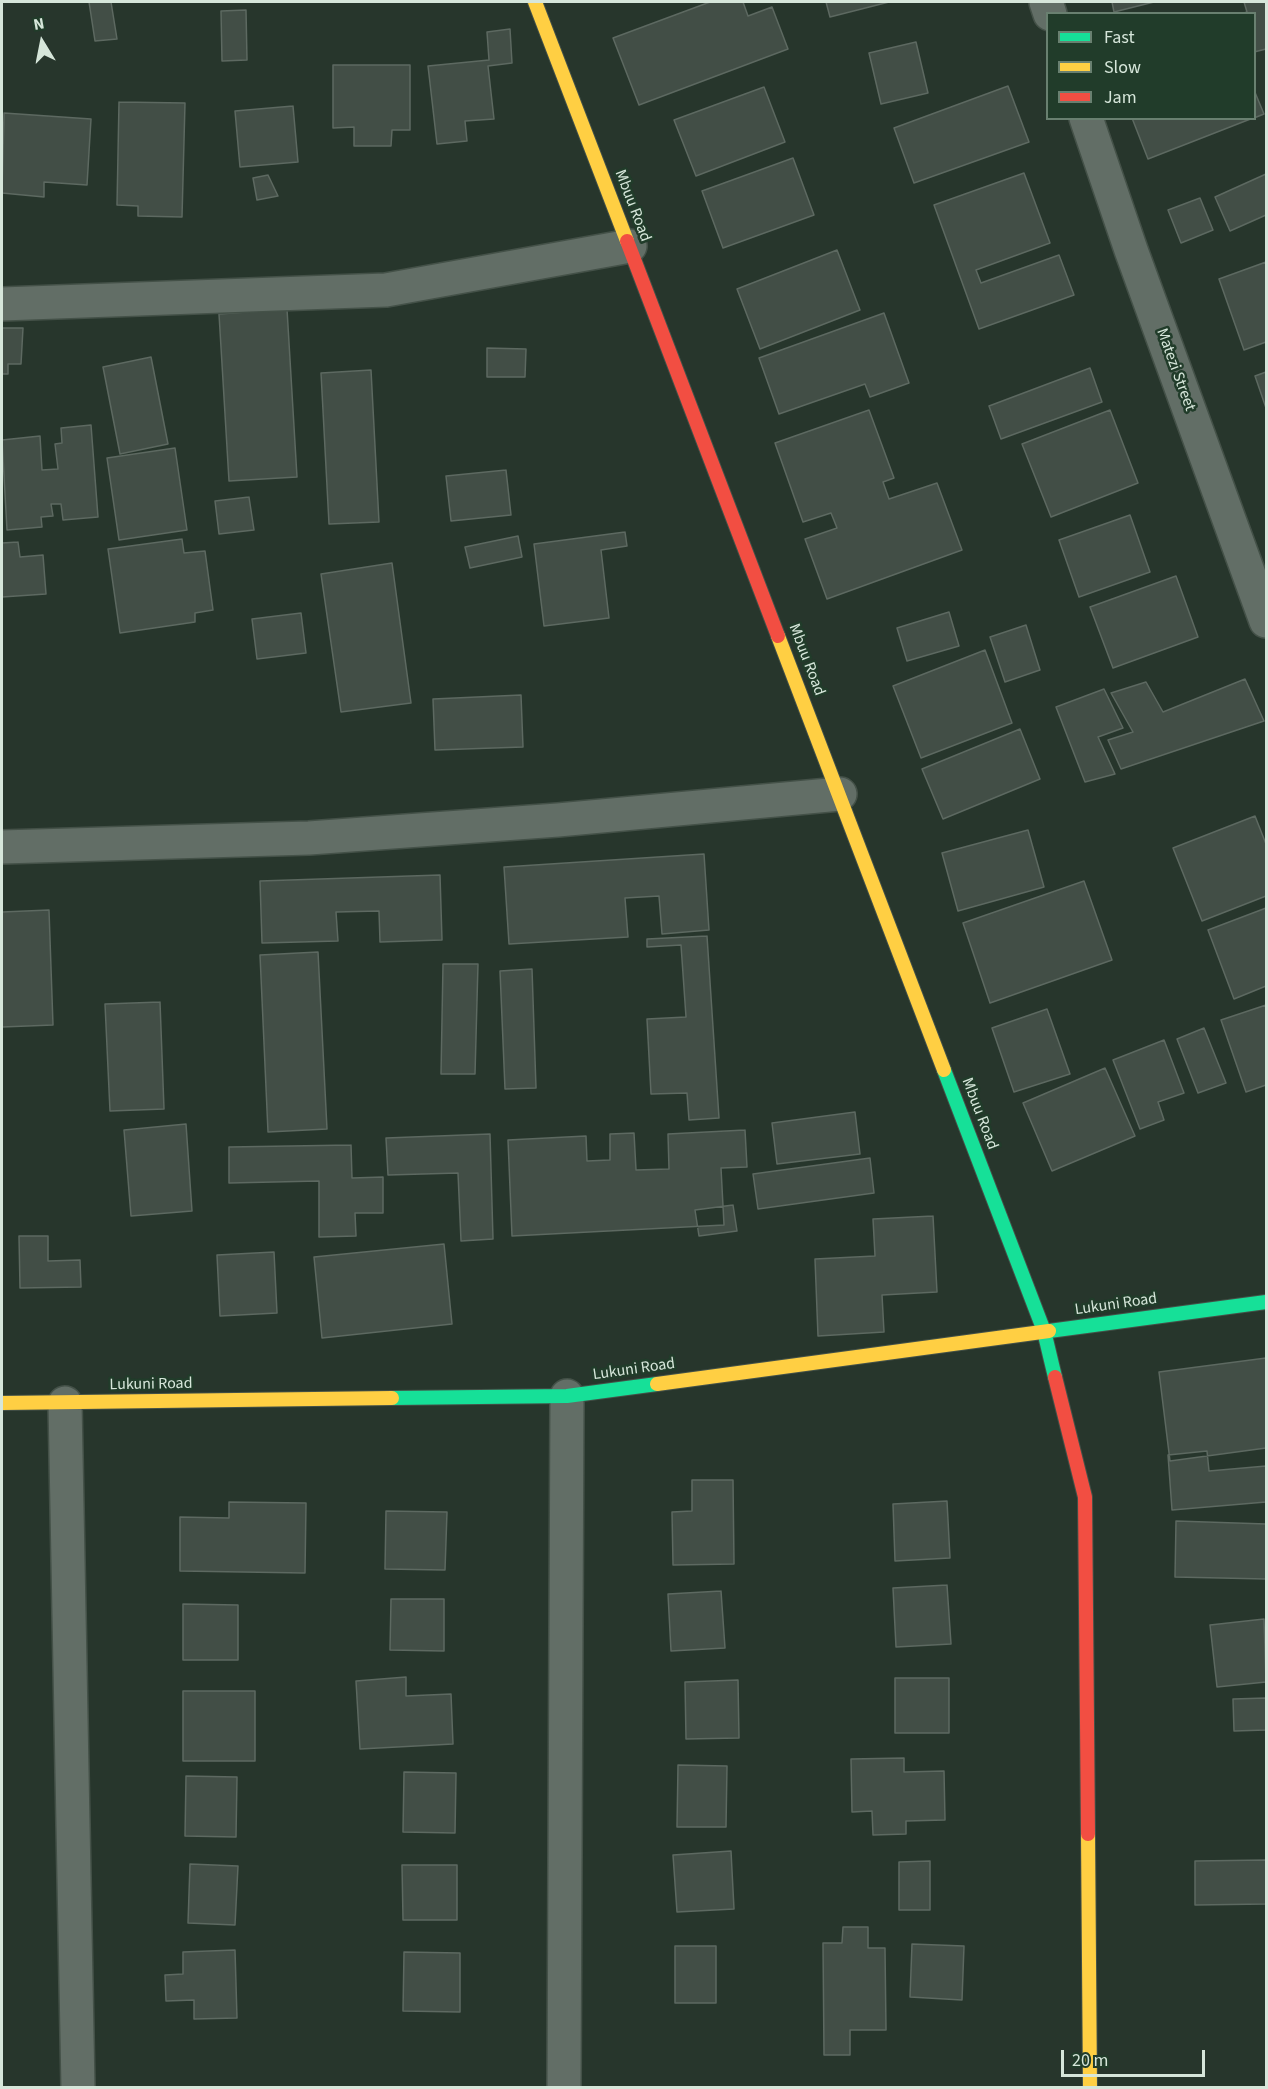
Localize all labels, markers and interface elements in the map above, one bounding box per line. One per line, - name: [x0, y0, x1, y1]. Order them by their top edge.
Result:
- north arrow: [12, 12, 72, 72]
- legend: [1046, 12, 1256, 120]
- text: N: [32, 13, 46, 36]
- text: Fast: [1104, 25, 1135, 50]
- text: Slow: [1104, 55, 1141, 80]
- text: Jam: [1104, 85, 1137, 110]
- street label: Mbuu Road: [610, 167, 654, 245]
- street label: Matezi Street: [1151, 326, 1199, 414]
- street label: Mbuu Road: [784, 621, 828, 699]
- street label: Mbuu Road: [957, 1075, 1001, 1153]
- street label: Lukuni Road: [1074, 1290, 1158, 1320]
- street label: Lukuni Road: [592, 1355, 676, 1385]
- street label: Lukuni Road: [109, 1375, 193, 1395]
- scale bar: [1064, 2038, 1208, 2076]
- text: 20 m: [1072, 2048, 1108, 2073]

